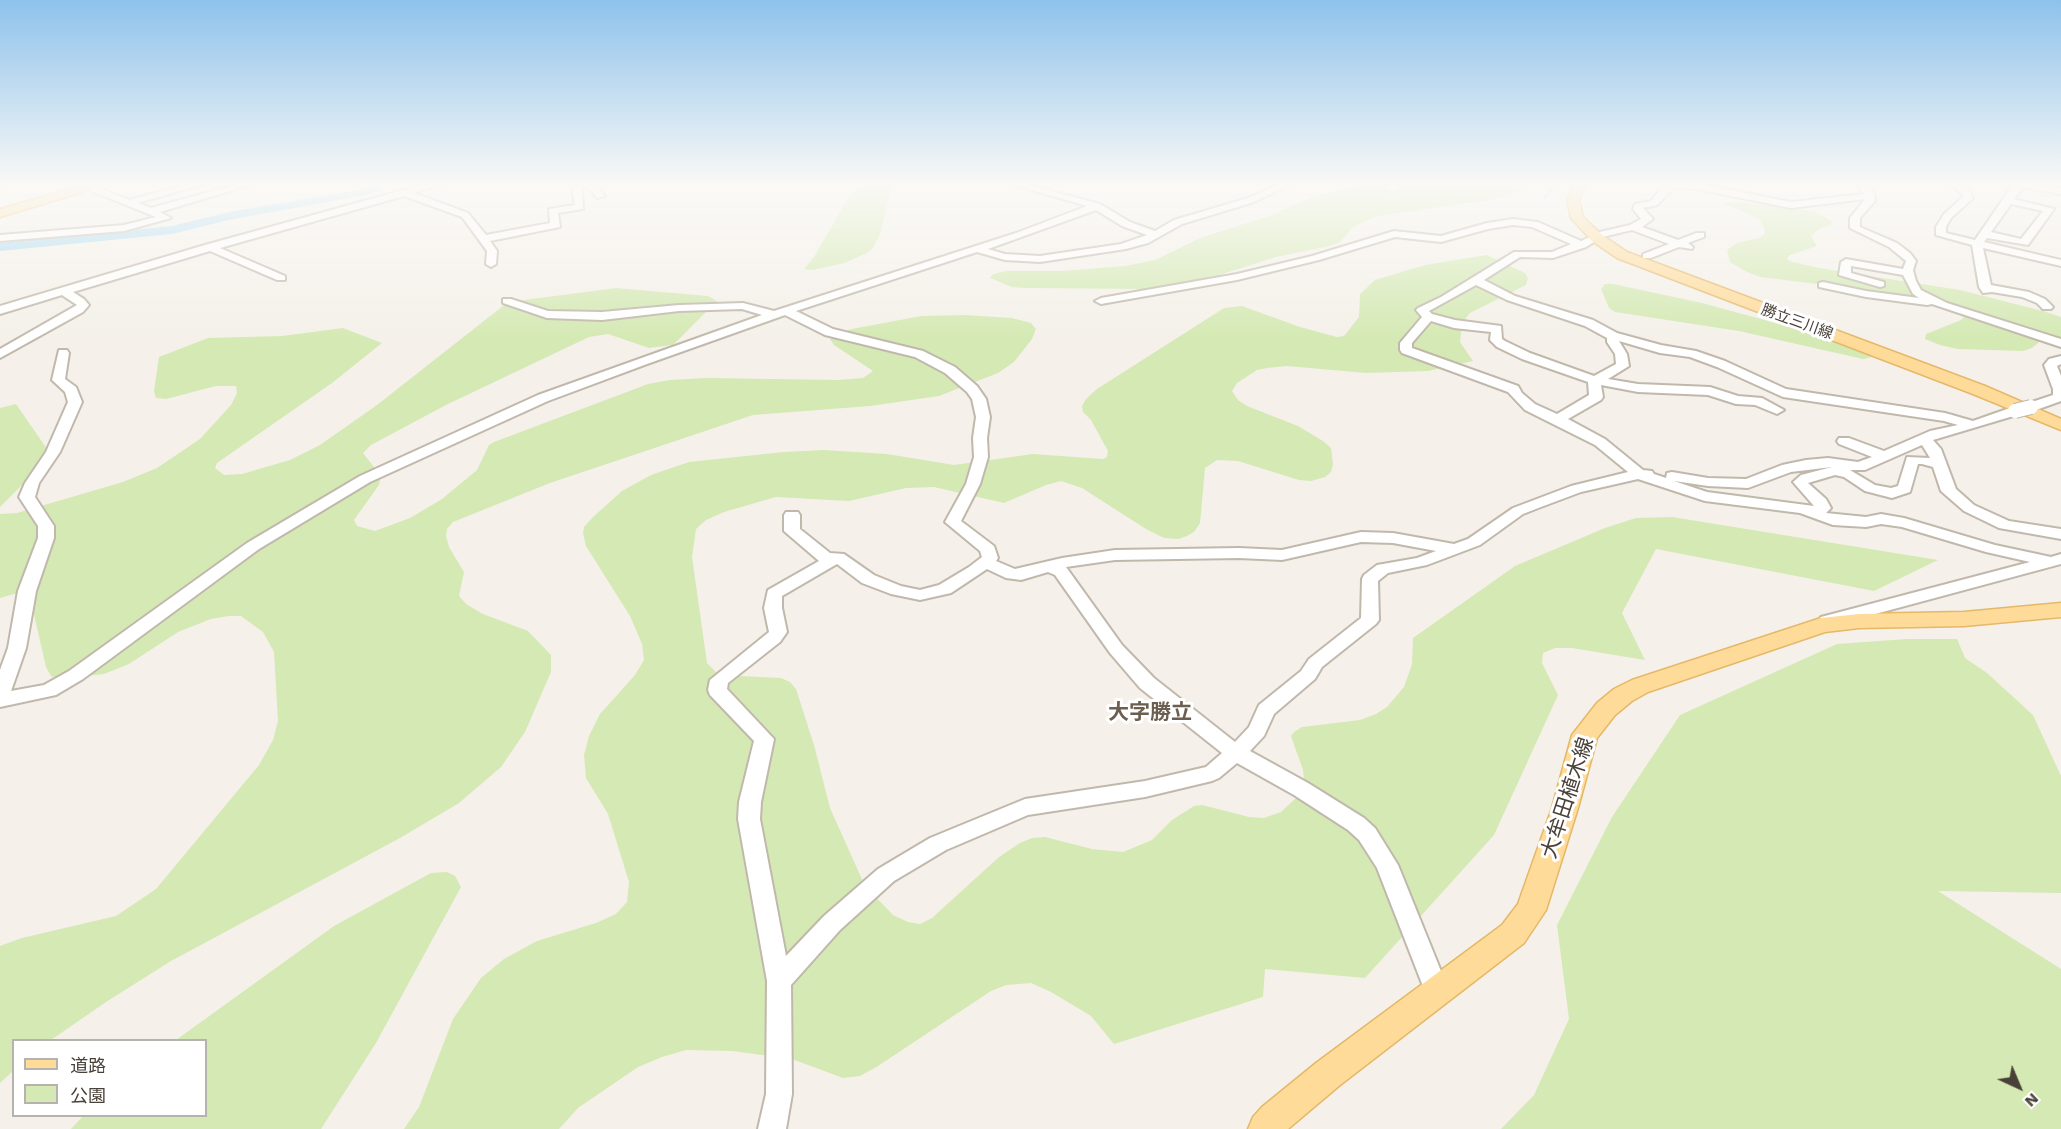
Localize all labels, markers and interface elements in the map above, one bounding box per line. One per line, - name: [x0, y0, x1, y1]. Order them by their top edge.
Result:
- street label: 勝立三川線: [1759, 301, 1835, 343]
- district label: 大字勝立: [1108, 700, 1192, 726]
- street label: 大牟田植木線: [1537, 734, 1599, 862]
- legend: [12, 1039, 207, 1117]
- text: 道路: [70, 1055, 106, 1076]
- north arrow: [1989, 1057, 2049, 1117]
- text: 公園: [70, 1085, 106, 1106]
- text: N: [2021, 1089, 2043, 1111]

